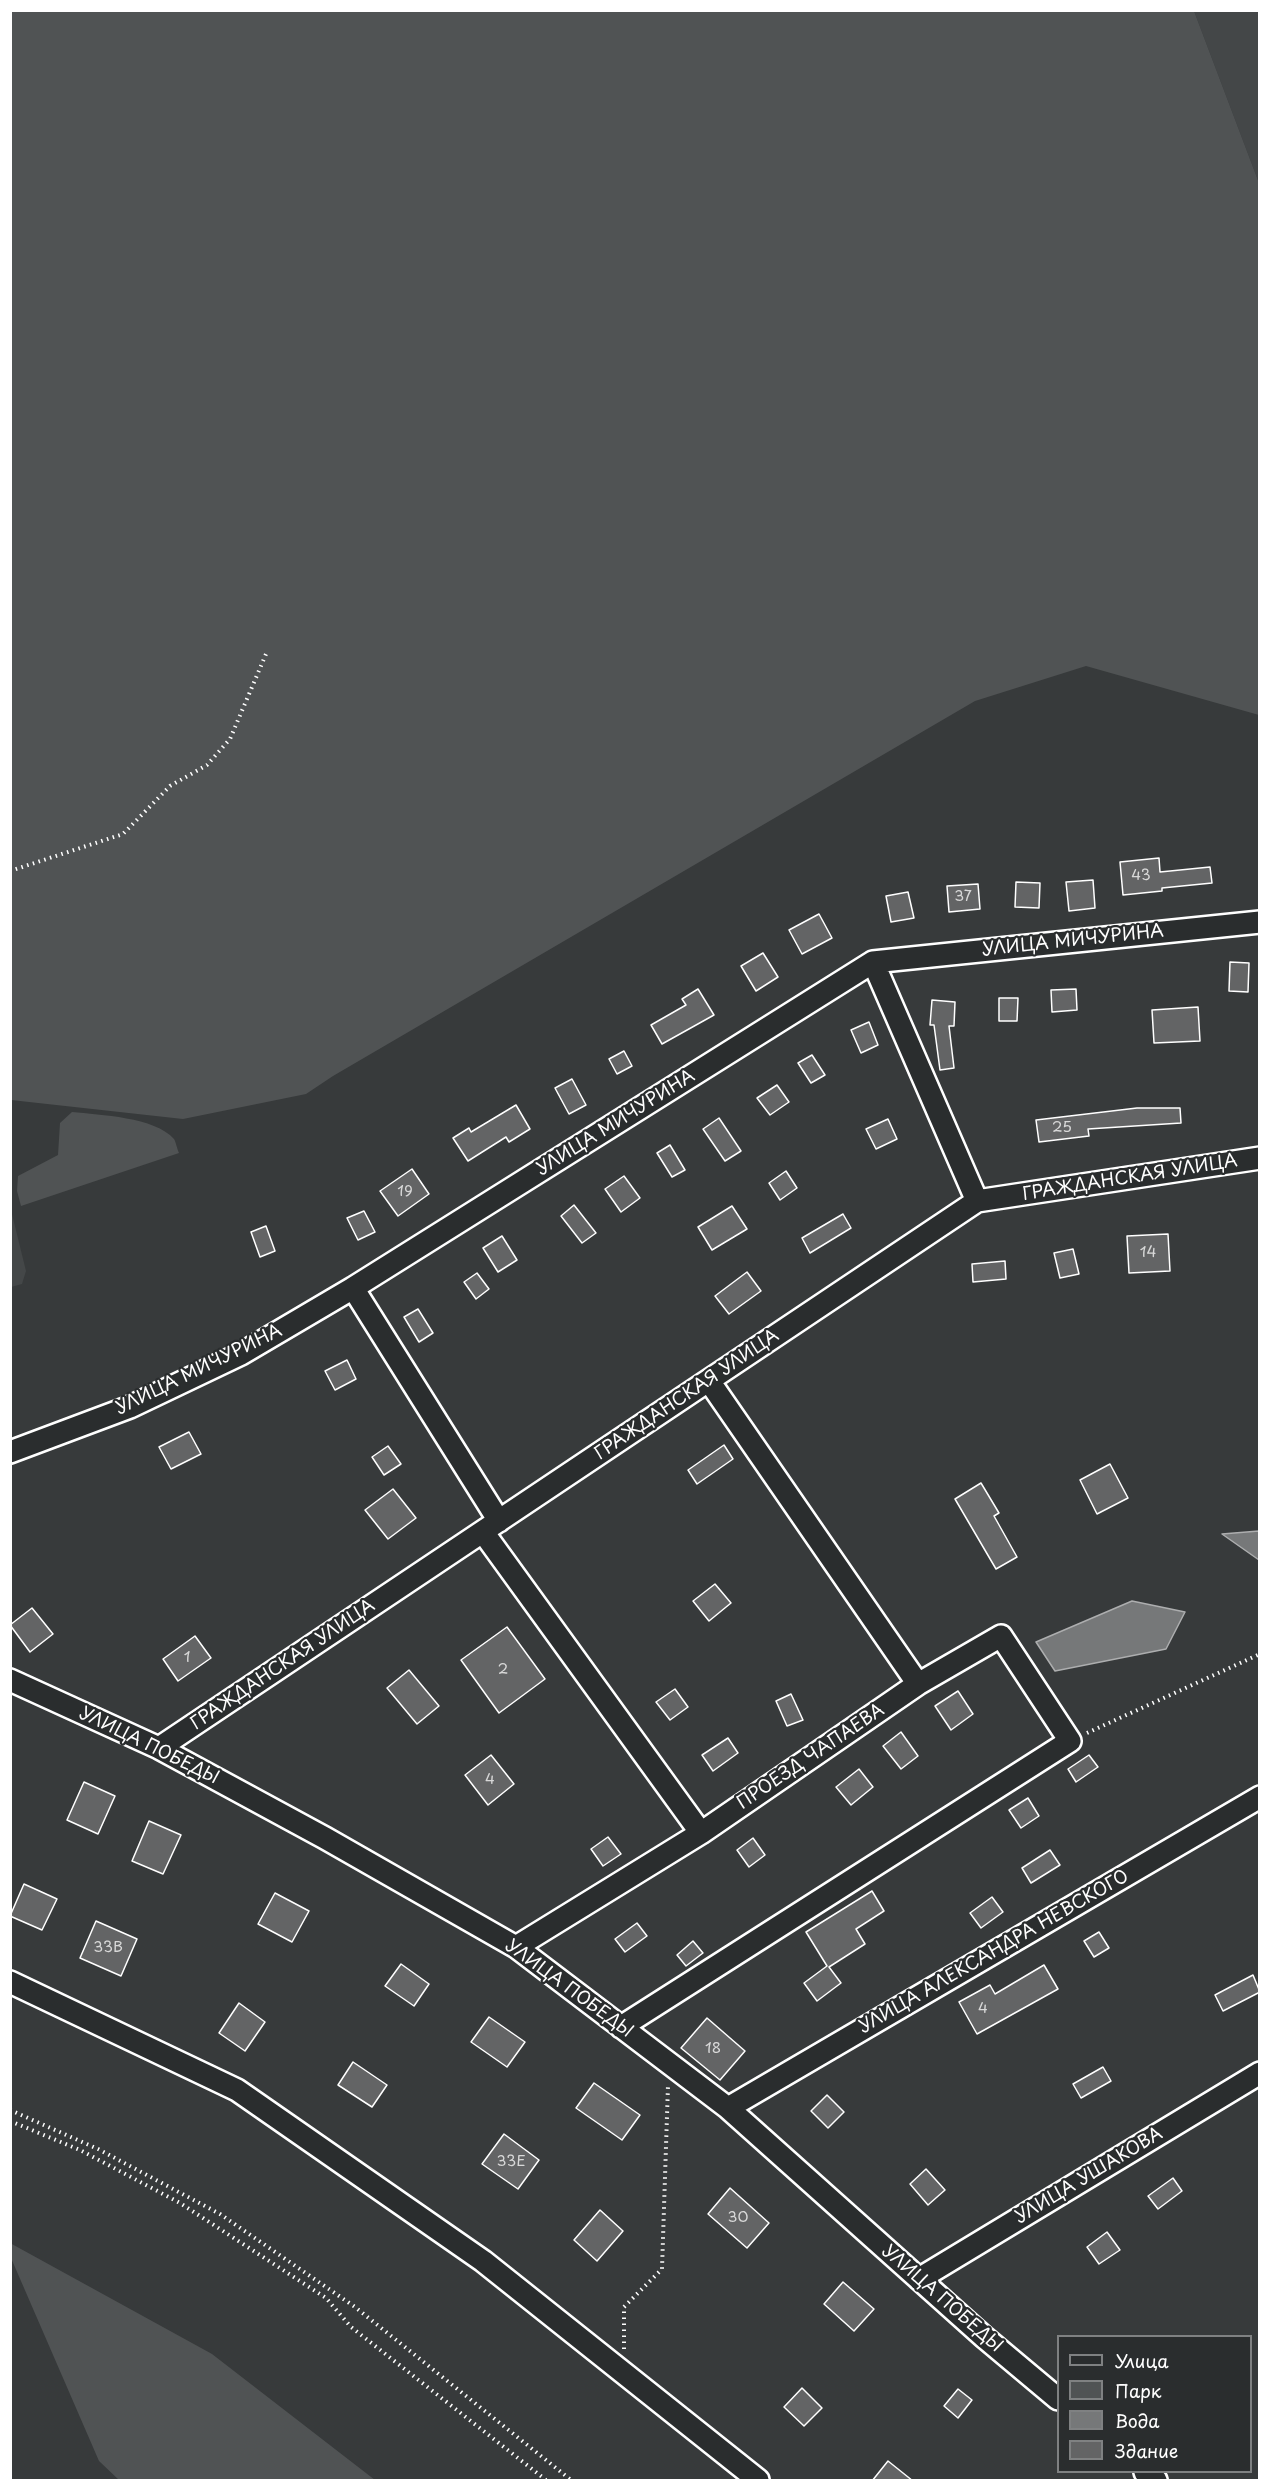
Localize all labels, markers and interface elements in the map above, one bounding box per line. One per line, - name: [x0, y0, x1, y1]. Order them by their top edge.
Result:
- house number: 43: [1131, 867, 1151, 885]
- house number: 37: [954, 888, 972, 906]
- street label: УЛИЦА МИЧУРИНА: [981, 921, 1165, 961]
- street label: УЛИЦА МИЧУРИНА: [533, 1065, 699, 1181]
- house number: 25: [1052, 1119, 1072, 1137]
- street label: ГРАЖДАНСКАЯ УЛИЦА: [1021, 1150, 1239, 1206]
- house number: 19: [397, 1183, 413, 1201]
- house number: 14: [1140, 1244, 1156, 1262]
- street label: УЛИЦА МИЧУРИНА: [112, 1320, 286, 1420]
- street label: ГРАЖДАНСКАЯ УЛИЦА: [591, 1325, 783, 1465]
- street label: ГРАЖДАНСКАЯ УЛИЦА: [187, 1595, 379, 1735]
- house number: 1: [184, 1649, 190, 1667]
- house number: 2: [498, 1661, 508, 1679]
- street label: ПРОЕЗД ЧАПАЕВА: [733, 1700, 889, 1814]
- street label: УЛИЦА ПОБЕДЫ: [76, 1703, 222, 1789]
- house number: 4: [485, 1771, 495, 1789]
- street label: УЛИЦА АЛЕКСАНДРА НЕВСКОГО: [855, 1866, 1133, 2038]
- street label: УЛИЦА ПОБЕДЫ: [501, 1935, 637, 2043]
- house number: 33В: [93, 1939, 123, 1957]
- house number: 4: [978, 2000, 988, 2018]
- house number: 18: [705, 2040, 721, 2058]
- street label: УЛИЦА УШАКОВА: [1011, 2123, 1167, 2229]
- house number: 33Е: [496, 2153, 526, 2171]
- house number: 30: [728, 2209, 748, 2227]
- street label: УЛИЦА ПОБЕДЫ: [877, 2241, 1007, 2357]
- legend: [1057, 2335, 1252, 2473]
- text: Улица: [1115, 2347, 1169, 2374]
- text: Парк: [1115, 2377, 1161, 2404]
- text: Вода: [1115, 2407, 1160, 2434]
- text: Здание: [1115, 2437, 1178, 2464]

